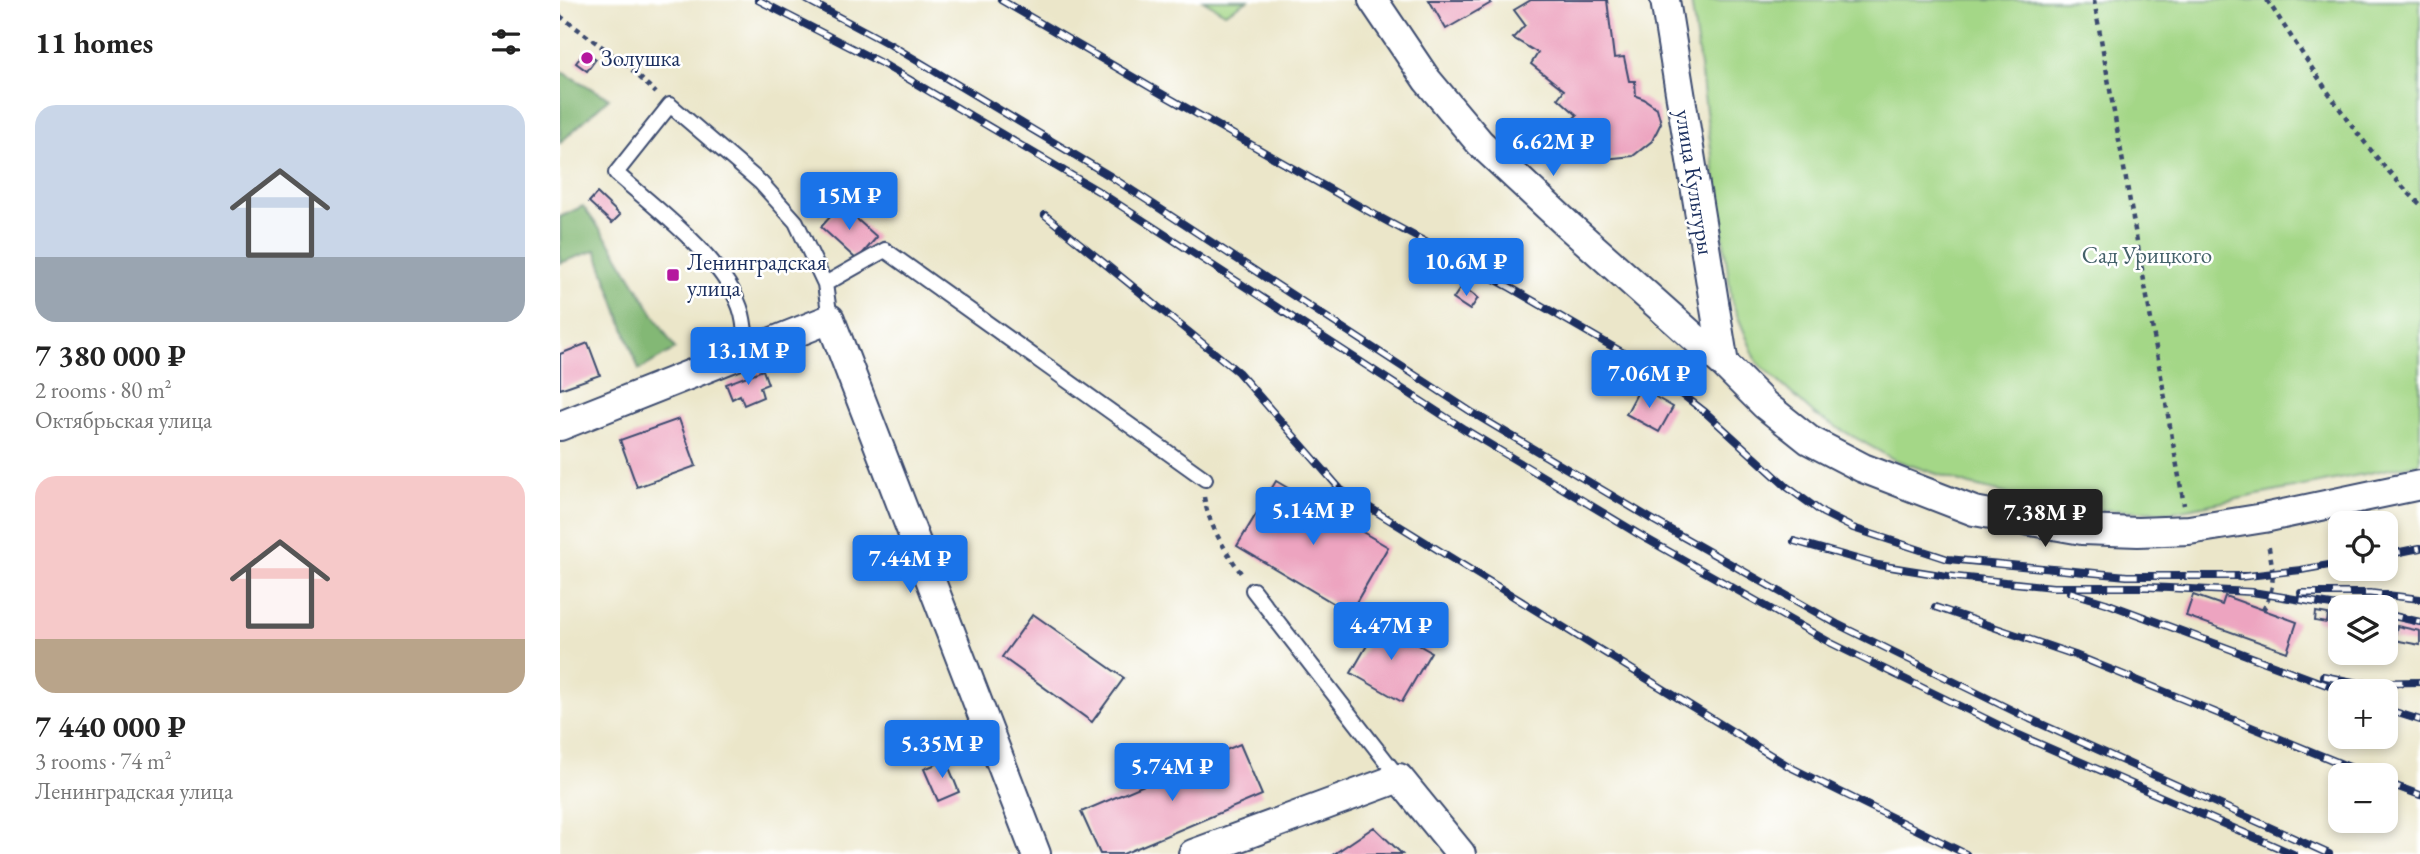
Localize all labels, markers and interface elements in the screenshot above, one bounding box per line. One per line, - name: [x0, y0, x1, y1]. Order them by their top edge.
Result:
- text: 11 homes: [35, 23, 153, 62]
- icon: filters: [487, 23, 525, 61]
- place label: Золушка: [601, 43, 681, 73]
- marker: Золушка: [579, 50, 595, 66]
- street label: улица Культуры: [1669, 107, 1721, 257]
- pin: 6.62M ₽: [1488, 118, 1618, 178]
- text: 6.62M ₽: [1512, 126, 1594, 156]
- icon: home: [217, 150, 343, 276]
- pin: 15M ₽: [800, 173, 898, 232]
- text: 15M ₽: [816, 180, 882, 210]
- pin: 10.6M ₽: [1401, 238, 1531, 298]
- park label: Сад Урицкого: [2082, 240, 2212, 270]
- text: 10.6M ₽: [1425, 246, 1507, 276]
- place label: Ленинградская улица: [687, 247, 827, 303]
- marker: Ленинградская улица: [665, 267, 681, 283]
- pin: 13.1M ₽: [683, 328, 813, 387]
- text: 13.1M ₽: [707, 335, 789, 365]
- text: 7 380 000 ₽: [35, 336, 186, 375]
- pin: 7.06M ₽: [1584, 350, 1714, 410]
- text: 7.06M ₽: [1608, 358, 1690, 388]
- text: 2 rooms · 80 m²: [35, 375, 172, 405]
- text: Октябрьская улица: [35, 405, 212, 435]
- pin: 5.14M ₽: [1248, 488, 1378, 547]
- pin: 7.38M ₽: [1980, 490, 2110, 549]
- text: 5.14M ₽: [1272, 495, 1354, 525]
- text: 7.38M ₽: [2004, 497, 2086, 527]
- map controls: [2328, 511, 2398, 833]
- button: locate: [2328, 511, 2398, 581]
- icon: home: [217, 521, 343, 647]
- pin: 7.44M ₽: [845, 536, 975, 595]
- text: 7.44M ₽: [869, 543, 951, 573]
- button: layers: [2328, 595, 2398, 665]
- pin: 4.47M ₽: [1326, 602, 1456, 662]
- text: 4.47M ₽: [1350, 610, 1432, 640]
- button: +: [2328, 679, 2398, 749]
- text: 7 440 000 ₽: [35, 707, 186, 746]
- pin: 5.35M ₽: [877, 720, 1007, 780]
- text: 5.35M ₽: [901, 728, 983, 758]
- pin: 5.74M ₽: [1107, 744, 1237, 803]
- text: 3 rooms · 74 m²: [35, 746, 172, 776]
- text: 5.74M ₽: [1131, 751, 1213, 781]
- button: −: [2328, 763, 2398, 833]
- text: Ленинградская улица: [35, 776, 233, 806]

